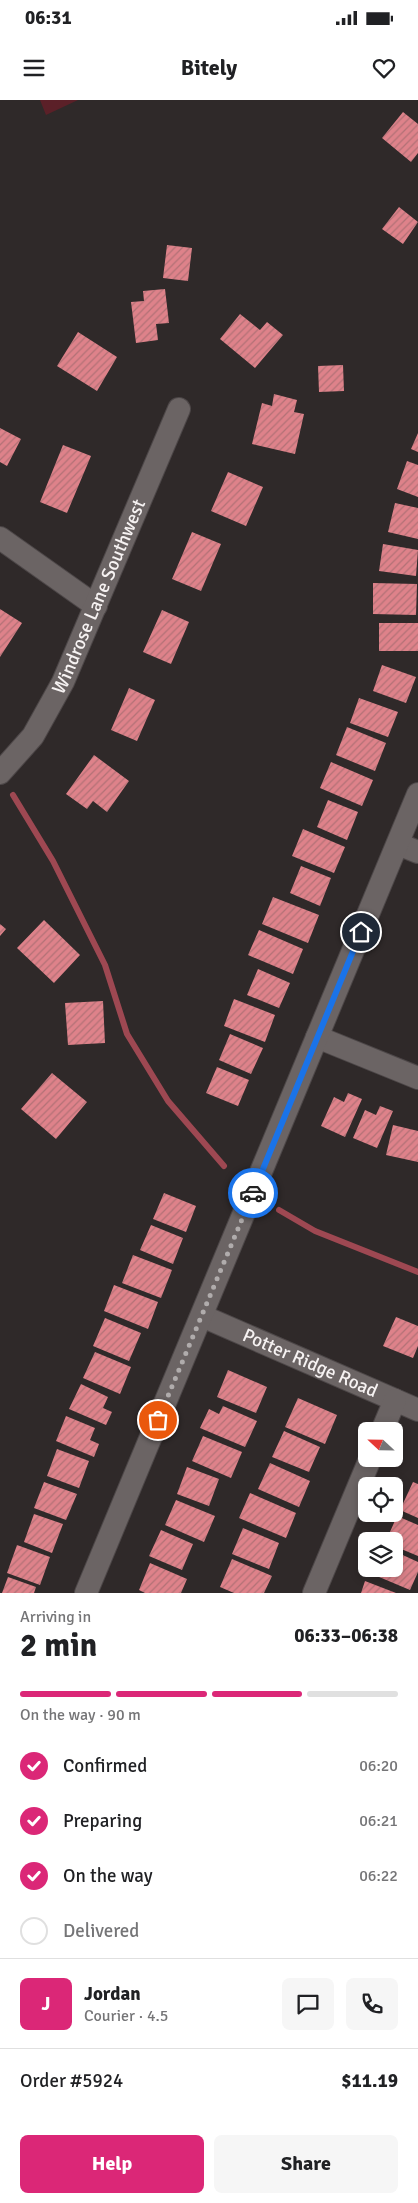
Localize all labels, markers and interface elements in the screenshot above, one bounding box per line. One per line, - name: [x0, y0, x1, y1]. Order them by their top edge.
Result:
- text: 06:31: [25, 6, 72, 30]
- icon: menu: [20, 54, 48, 82]
- text: Bitely: [181, 54, 237, 81]
- icon: heart: [370, 54, 398, 82]
- street label: Windrose Lane Southwest: [47, 495, 151, 698]
- pin: [340, 911, 382, 953]
- icon: home: [347, 918, 375, 946]
- courier: [228, 1168, 278, 1218]
- icon: car: [239, 1179, 267, 1207]
- street label: Potter Ridge Road: [239, 1323, 381, 1403]
- pin: [137, 1399, 179, 1441]
- icon: bag: [144, 1406, 172, 1434]
- north arrow: [358, 1422, 402, 1468]
- map controls: [358, 1422, 403, 1577]
- button: locate: [358, 1477, 403, 1522]
- button: layers: [358, 1532, 403, 1577]
- text: Arriving in: [20, 1607, 91, 1627]
- text: 06:33–06:38: [294, 1624, 398, 1648]
- text: 2 min: [20, 1626, 97, 1665]
- text: On the way · 90 m: [20, 1705, 141, 1725]
- icon: check: [20, 1752, 48, 1780]
- text: Confirmed: [63, 1754, 147, 1778]
- text: 06:20: [359, 1756, 398, 1776]
- icon: check: [20, 1807, 48, 1835]
- text: Preparing: [63, 1809, 142, 1833]
- text: 06:21: [359, 1811, 398, 1831]
- icon: check: [20, 1862, 48, 1890]
- text: On the way: [63, 1864, 153, 1888]
- text: 06:22: [359, 1866, 398, 1886]
- text: Delivered: [63, 1919, 139, 1943]
- button: chat: [282, 1978, 334, 2030]
- button: phone: [346, 1978, 398, 2030]
- text: Jordan: [84, 1982, 141, 2006]
- text: J: [42, 1992, 50, 2016]
- text: Courier · 4.5: [84, 2006, 168, 2026]
- text: Order #5924: [20, 2069, 123, 2093]
- text: $11.19: [341, 2069, 398, 2093]
- button: Help: [20, 2135, 204, 2193]
- button: Share: [214, 2135, 398, 2193]

